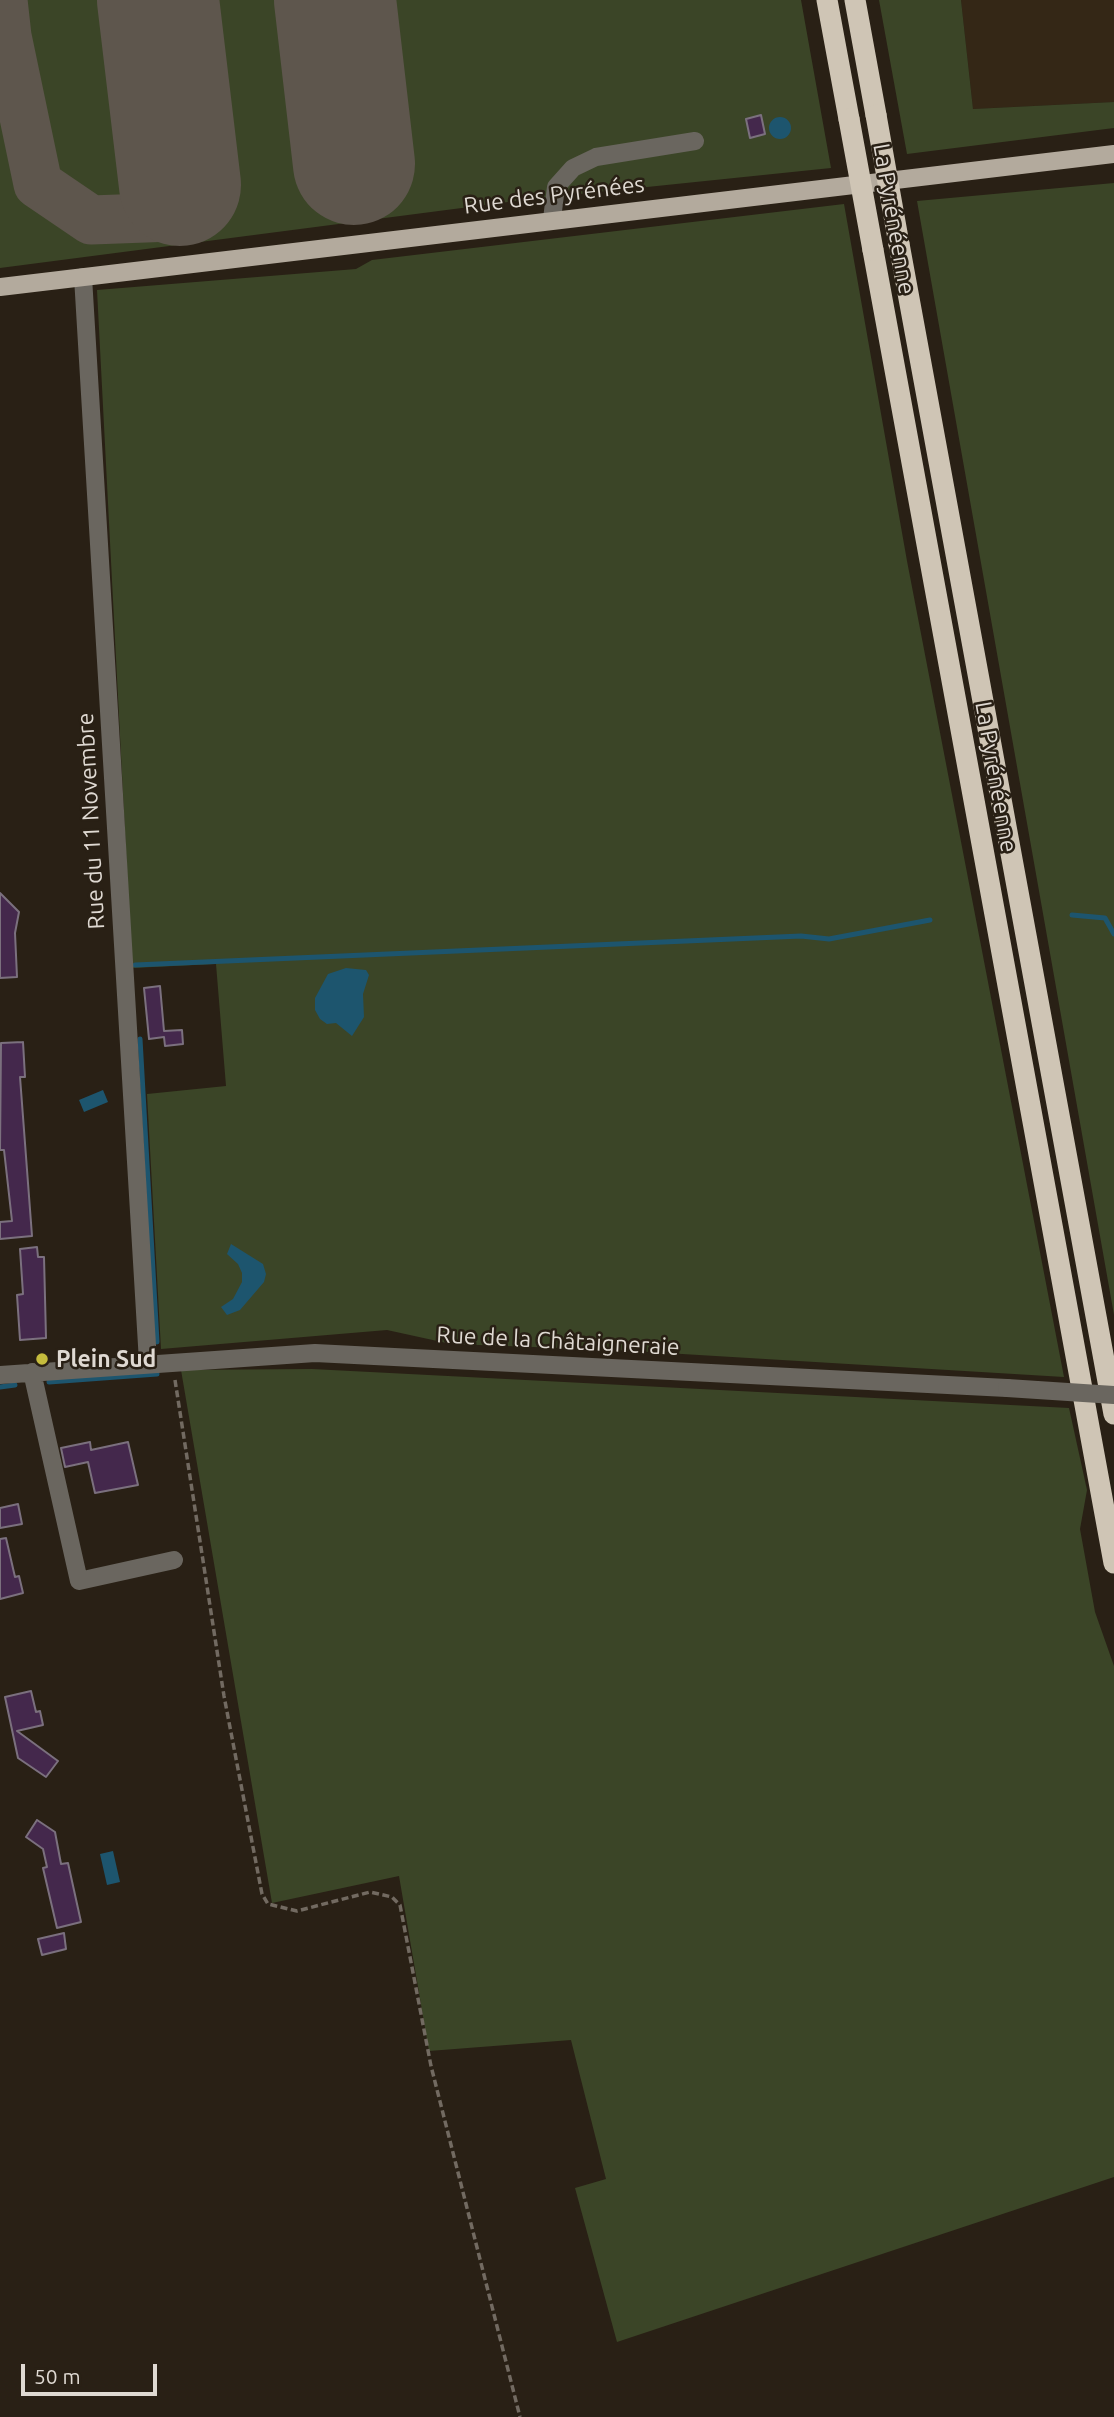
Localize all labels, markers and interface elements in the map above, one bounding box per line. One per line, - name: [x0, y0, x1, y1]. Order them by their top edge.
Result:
- street label: La Pyrénéenne: [867, 141, 921, 297]
- street label: Rue des Pyrénées: [462, 170, 646, 220]
- street label: La Pyrénéenne: [969, 699, 1023, 855]
- street label: Rue du 11 Novembre: [72, 712, 110, 930]
- street label: Rue de la Châtaigneraie: [436, 1321, 680, 1361]
- place label: Plein Sud: [56, 1345, 156, 1373]
- marker: Plein Sud: [34, 1351, 50, 1367]
- scale bar: [24, 2350, 161, 2394]
- text: 50 m: [34, 2364, 81, 2388]

